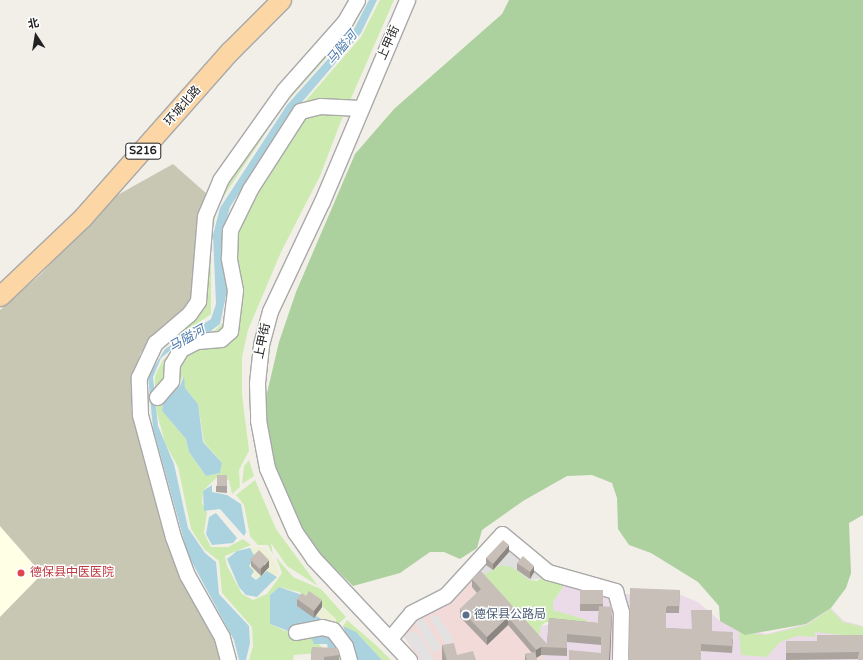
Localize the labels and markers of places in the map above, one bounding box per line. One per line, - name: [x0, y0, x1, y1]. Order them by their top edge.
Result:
- place label: 德保县中医医院: [30, 566, 114, 580]
- marker: 德保县中医医院: [15, 567, 27, 579]
- place label: 德保县公路局: [474, 608, 546, 622]
- marker: 德保县公路局: [461, 610, 471, 620]

